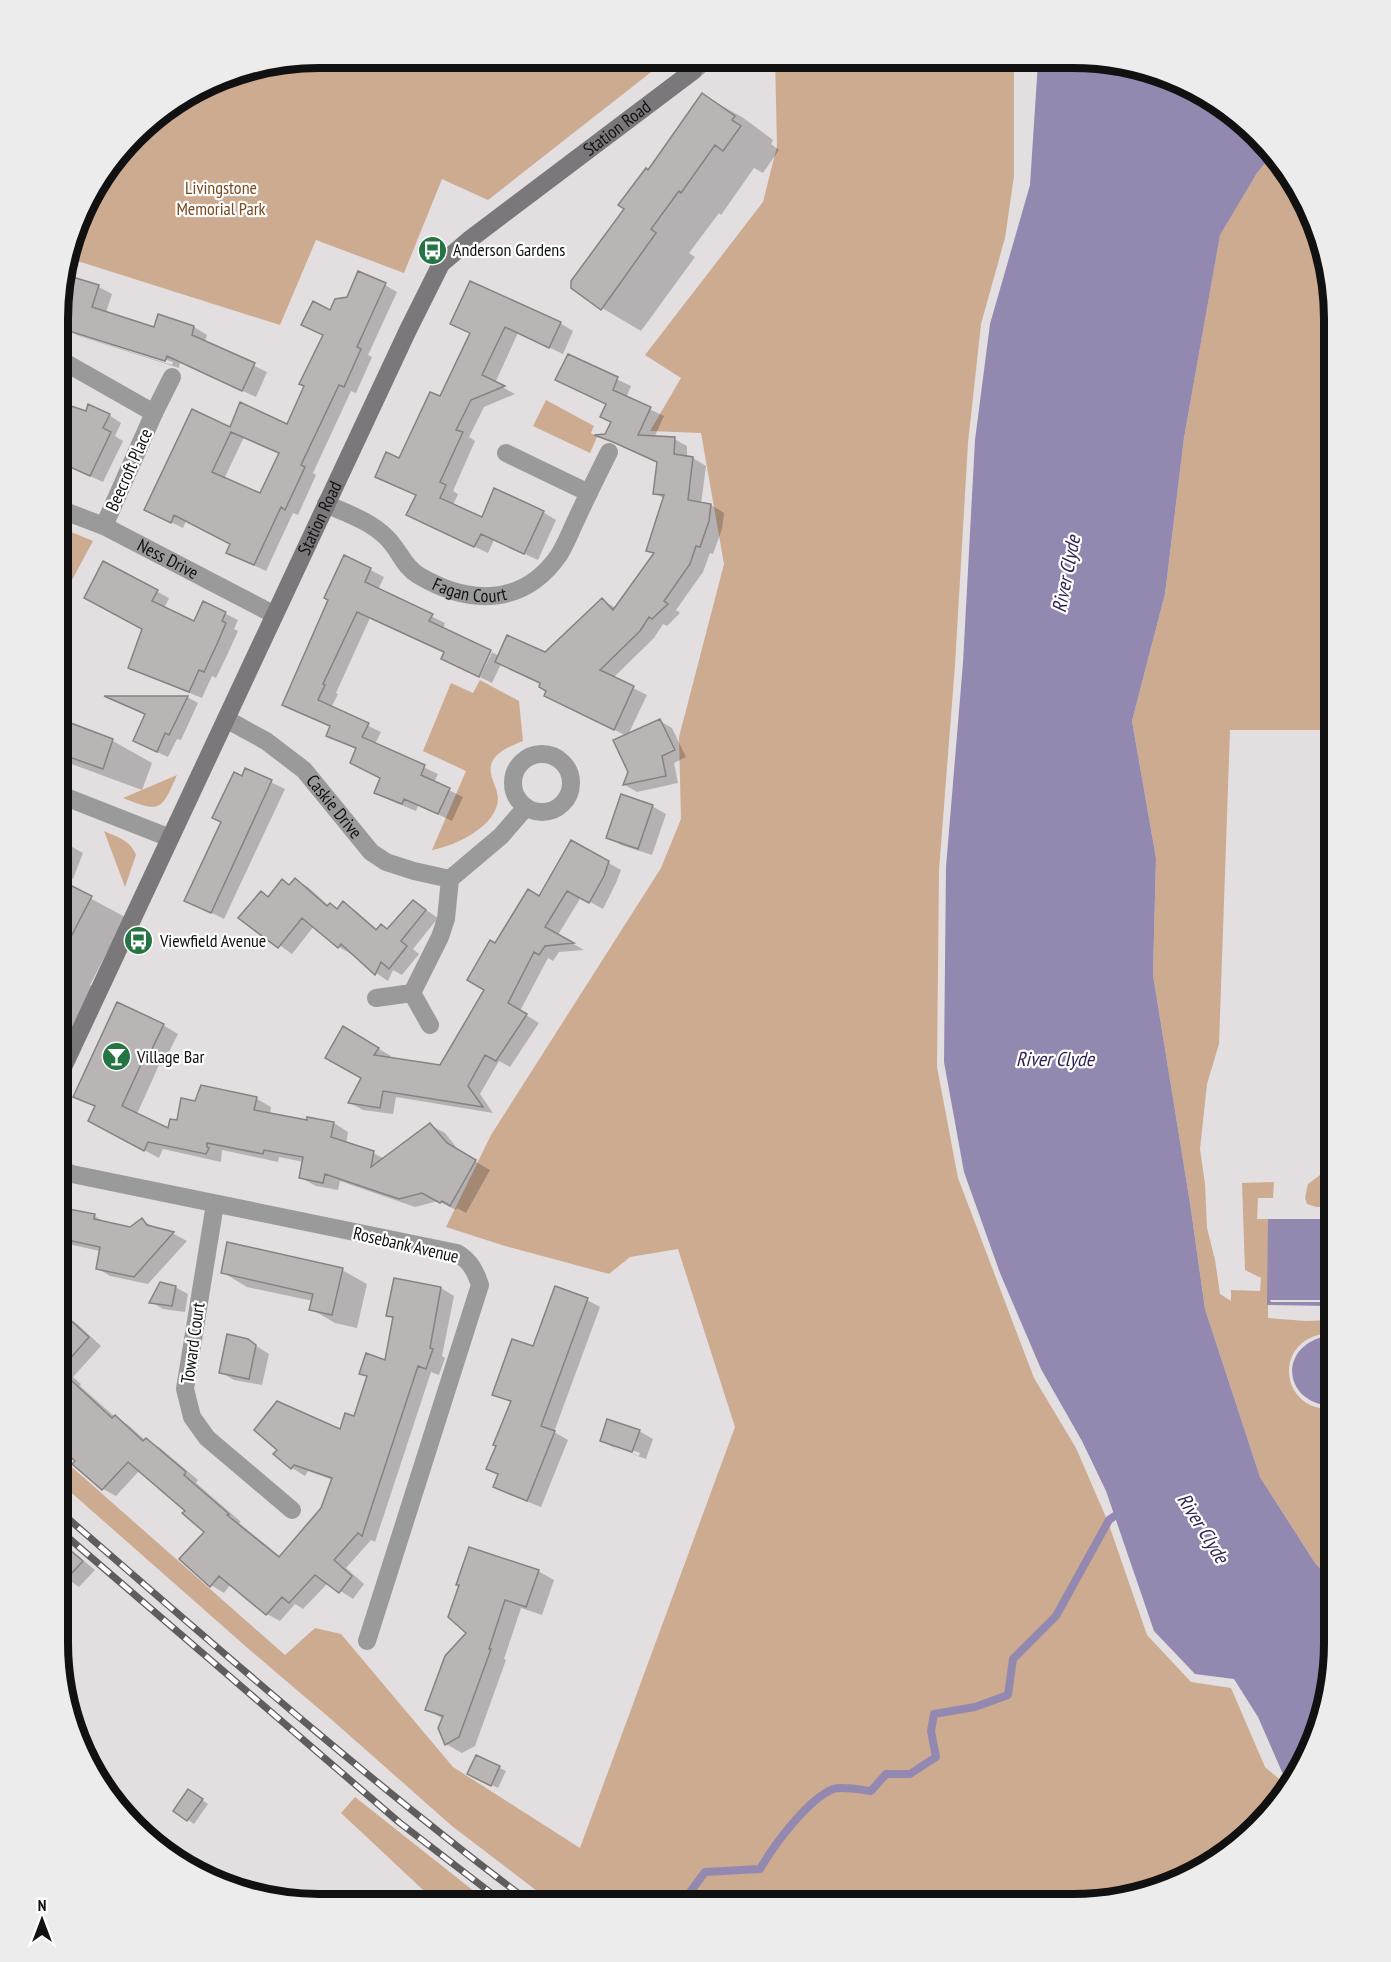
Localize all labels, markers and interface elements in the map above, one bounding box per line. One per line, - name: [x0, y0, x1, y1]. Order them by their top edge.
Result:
- street label: Station Road: [578, 95, 655, 161]
- park label: Livingstone Memorial Park: [176, 176, 266, 220]
- bus stop icon: Anderson Gardens: [416, 234, 448, 266]
- place label: Anderson Gardens: [453, 238, 565, 261]
- street label: Beecroft Place: [100, 425, 157, 515]
- street label: Station Road: [292, 477, 347, 559]
- water label: River Clyde: [1046, 532, 1087, 615]
- street label: Ness Drive: [133, 533, 203, 584]
- street label: Fagan Court: [429, 572, 509, 607]
- street label: Caskie Drive: [301, 770, 367, 843]
- bus stop icon: Viewfield Avenue: [123, 925, 155, 957]
- place label: Viewfield Avenue: [159, 929, 266, 952]
- bar icon: Village Bar: [100, 1041, 132, 1073]
- place label: Village Bar: [136, 1045, 205, 1068]
- water label: River Clyde: [1016, 1046, 1096, 1072]
- street label: Rosebank Avenue: [351, 1221, 461, 1268]
- street label: Toward Court: [175, 1301, 210, 1385]
- water label: River Clyde: [1171, 1488, 1236, 1569]
- north arrow: [12, 1890, 72, 1950]
- text: N: [38, 1895, 46, 1915]

